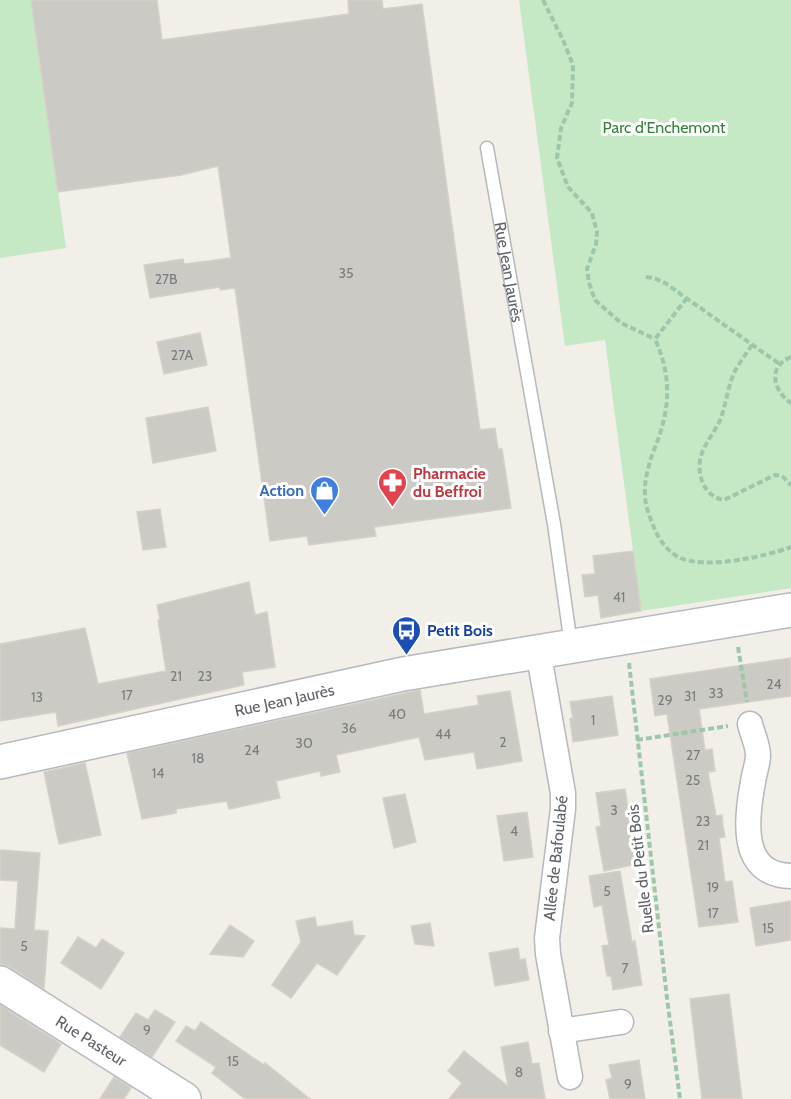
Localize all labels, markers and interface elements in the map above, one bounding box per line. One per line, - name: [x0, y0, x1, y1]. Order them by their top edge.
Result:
- park label: Parc d'Enchemont: [603, 118, 726, 137]
- street label: Rue Jean Jaurès: [490, 220, 527, 324]
- house number: 35: [338, 264, 354, 282]
- house number: 27B: [155, 270, 177, 288]
- house number: 27A: [171, 346, 194, 364]
- place label: Pharmacie du Beffroi: [413, 464, 486, 501]
- pharmacy icon: Pharmacie du Beffroi: [376, 466, 408, 508]
- shop icon: Action: [309, 474, 341, 516]
- place label: Action: [260, 481, 304, 500]
- house number: 41: [613, 588, 625, 606]
- bus stop icon: Petit Bois: [390, 614, 422, 656]
- place label: Petit Bois: [427, 621, 493, 640]
- house number: 21: [170, 667, 182, 685]
- house number: 23: [198, 667, 212, 685]
- house number: 24: [766, 675, 782, 693]
- street label: Rue Jean Jaurès: [233, 680, 336, 721]
- house number: 33: [708, 684, 724, 702]
- house number: 17: [121, 686, 133, 704]
- house number: 31: [684, 687, 696, 705]
- house number: 13: [31, 688, 43, 706]
- house number: 29: [657, 691, 673, 709]
- house number: 40: [388, 705, 406, 723]
- house number: 1: [591, 711, 595, 729]
- house number: 36: [341, 719, 357, 737]
- house number: 44: [435, 725, 451, 743]
- house number: 2: [499, 733, 507, 751]
- house number: 30: [295, 734, 313, 752]
- house number: 24: [244, 741, 260, 759]
- house number: 27: [686, 746, 700, 764]
- house number: 18: [191, 749, 205, 767]
- house number: 14: [152, 764, 164, 782]
- house number: 25: [686, 771, 700, 789]
- street label: Allée de Bafoulabé: [539, 794, 572, 922]
- house number: 3: [610, 801, 618, 819]
- street label: Ruelle du Petit Bois: [623, 803, 658, 934]
- house number: 23: [696, 812, 710, 830]
- house number: 4: [510, 822, 518, 840]
- house number: 21: [697, 836, 709, 854]
- house number: 19: [707, 878, 719, 896]
- house number: 5: [603, 882, 611, 900]
- house number: 17: [707, 904, 719, 922]
- house number: 15: [762, 919, 774, 937]
- house number: 5: [20, 937, 28, 955]
- house number: 7: [621, 959, 629, 977]
- street label: Rue Pasteur: [52, 1012, 131, 1071]
- house number: 9: [143, 1021, 151, 1039]
- house number: 15: [227, 1052, 239, 1070]
- house number: 8: [515, 1063, 523, 1081]
- house number: 9: [624, 1075, 632, 1093]

